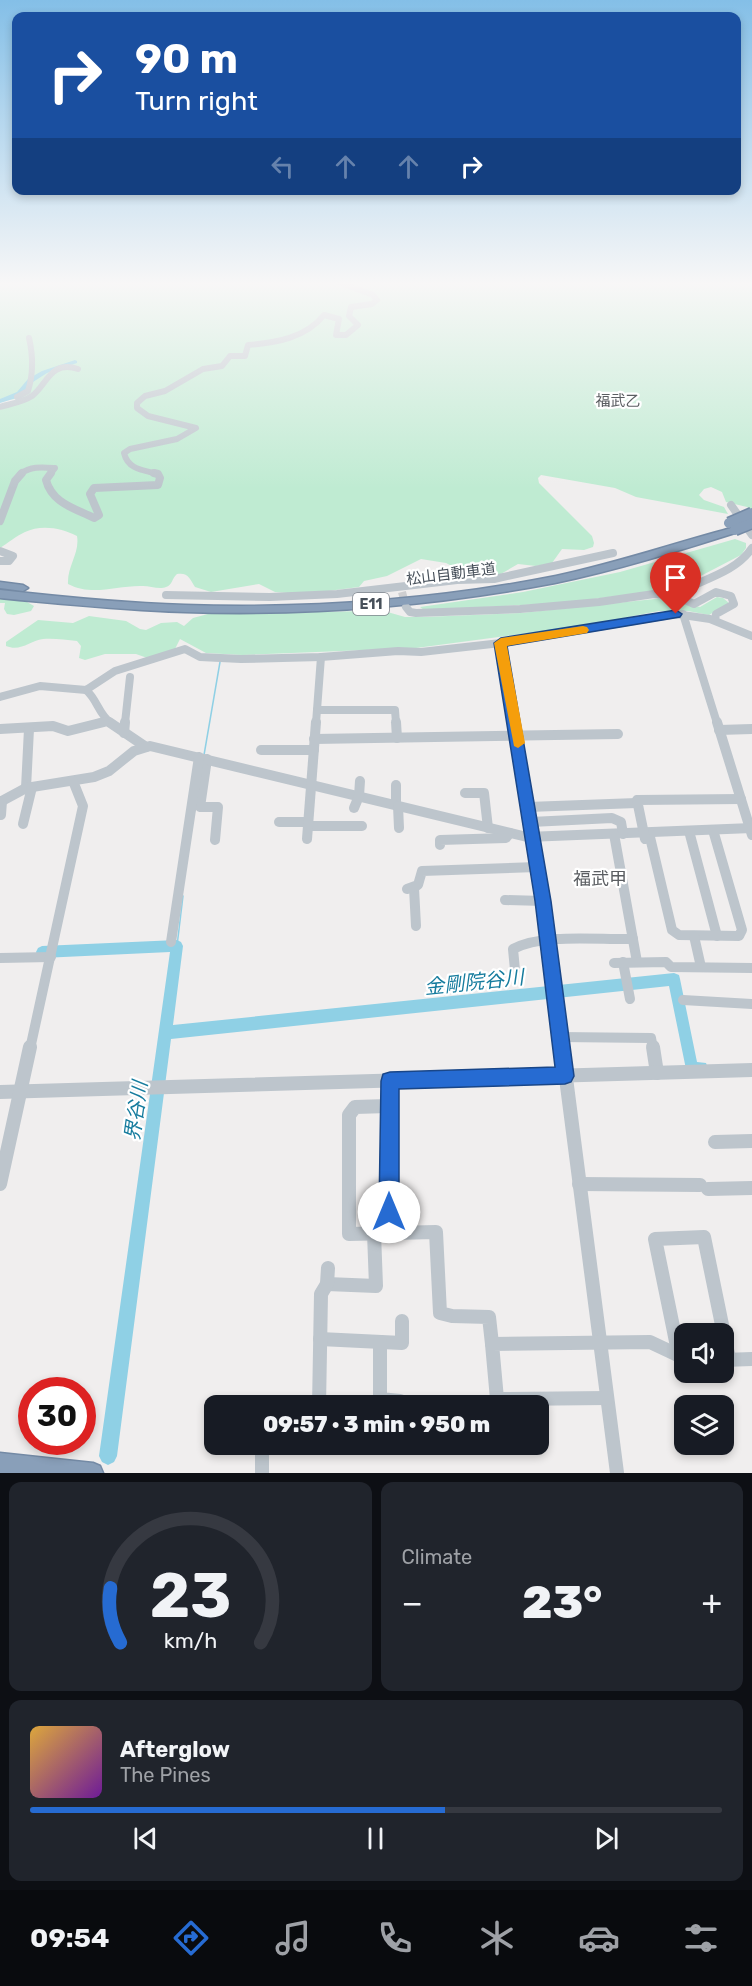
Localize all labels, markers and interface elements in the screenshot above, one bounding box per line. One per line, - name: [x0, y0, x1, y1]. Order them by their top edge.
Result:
- text: 90 m: [135, 34, 238, 84]
- icon: right: [36, 36, 114, 114]
- text: Turn right: [135, 85, 258, 117]
- icon: left: [266, 150, 299, 183]
- icon: ahead: [329, 150, 362, 183]
- icon: ahead: [392, 150, 425, 183]
- icon: right: [455, 150, 488, 183]
- district label: 福武乙: [595, 392, 641, 410]
- pin: [650, 552, 701, 614]
- street label: 松山自動車道: [405, 560, 497, 588]
- icon: arrive: [659, 561, 692, 594]
- road number: E11: [353, 593, 389, 615]
- district label: 福武甲: [573, 868, 627, 890]
- water label: 金剛院谷川: [423, 965, 527, 999]
- water label: 界谷川: [120, 1078, 152, 1142]
- position arrow: [357, 1180, 421, 1244]
- map controls: [674, 1323, 734, 1455]
- button: sound: [674, 1323, 734, 1383]
- speed limit sign: 30: [18, 1377, 96, 1455]
- button: layers: [674, 1395, 734, 1455]
- text: 09:57 · 3 min · 950 m: [263, 1411, 490, 1438]
- text: Climate: [402, 1545, 472, 1569]
- text: 23: [149, 1559, 231, 1633]
- text: 23°: [522, 1576, 602, 1629]
- text: −: [402, 1583, 423, 1622]
- text: +: [701, 1583, 722, 1622]
- text: km/h: [163, 1629, 217, 1654]
- text: Afterglow: [120, 1736, 230, 1763]
- text: The Pines: [120, 1763, 211, 1787]
- icon: previous: [129, 1822, 162, 1855]
- icon: pause: [359, 1822, 392, 1855]
- icon: next: [590, 1822, 623, 1855]
- icon: directions: [170, 1917, 212, 1959]
- icon: music: [272, 1917, 314, 1959]
- icon: phone: [374, 1917, 416, 1959]
- icon: climate: [476, 1917, 518, 1959]
- icon: car: [578, 1917, 620, 1959]
- icon: filters: [680, 1917, 722, 1959]
- text: 09:54: [30, 1922, 109, 1954]

